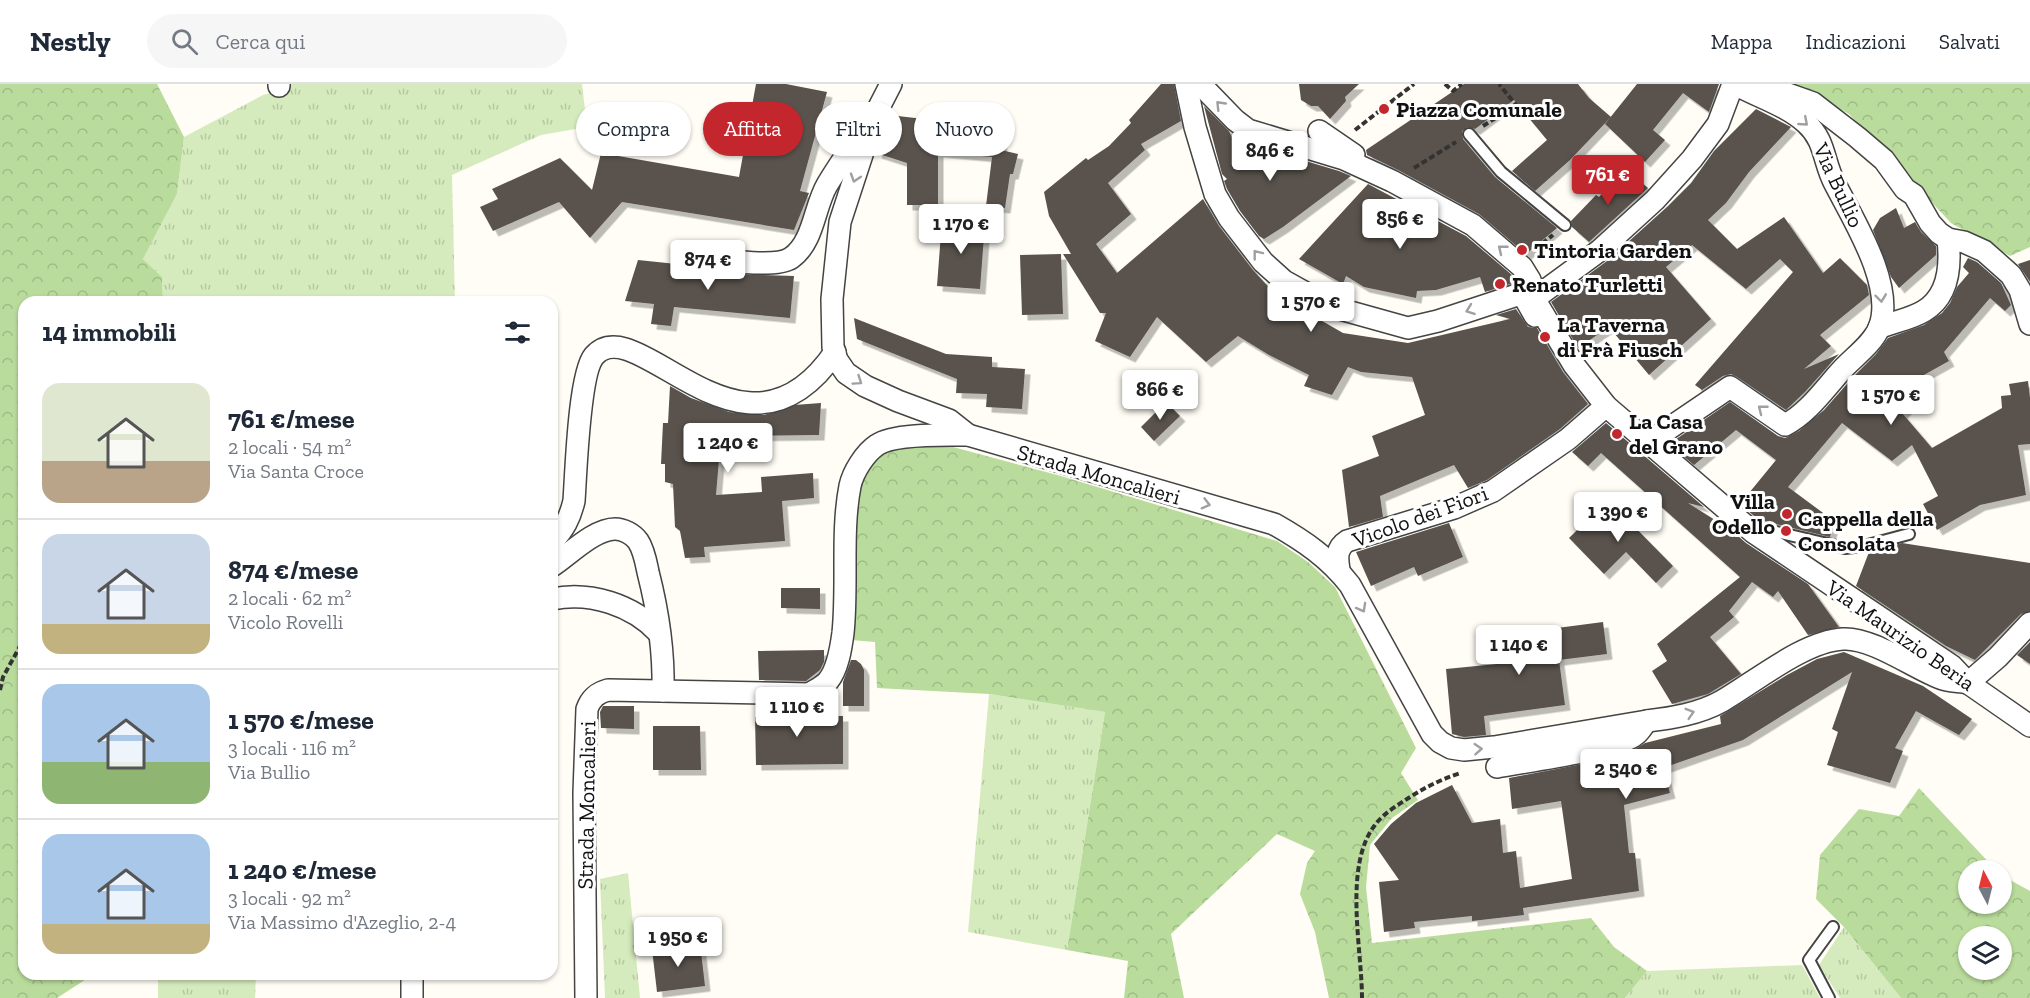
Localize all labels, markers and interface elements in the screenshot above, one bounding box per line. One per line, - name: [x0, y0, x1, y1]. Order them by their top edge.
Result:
- search box: [147, 14, 567, 68]
- text: Nestly: [30, 25, 111, 58]
- icon: search: [168, 25, 201, 58]
- text: Cerca qui: [216, 28, 305, 55]
- text: Mappa: [1711, 29, 1772, 54]
- text: Indicazioni: [1805, 29, 1906, 54]
- text: Salvati: [1939, 29, 2000, 54]
- place label: Piazza Comunale: [1396, 96, 1562, 123]
- chip: Compra: [576, 102, 691, 156]
- chip: Affitta: [703, 102, 803, 156]
- chip: Filtri: [815, 102, 902, 156]
- chip: Nuovo: [914, 102, 1015, 156]
- one-way arrow: [1216, 102, 1227, 112]
- marker: Piazza Comunale: [1377, 102, 1391, 116]
- one-way arrow: [1797, 115, 1808, 126]
- pin: 846 €: [1228, 131, 1312, 182]
- text: 846 €: [1246, 138, 1294, 162]
- street label: Via Bullio: [1807, 138, 1870, 232]
- pin: 761 €: [1566, 155, 1650, 206]
- text: 761 €: [1586, 162, 1630, 186]
- one-way arrow: [849, 172, 862, 183]
- pin: 856 €: [1358, 199, 1442, 250]
- pin: 1 170 €: [906, 204, 1016, 255]
- text: 856 €: [1376, 206, 1424, 230]
- text: 1 170 €: [933, 211, 989, 235]
- place label: Tintoria Garden: [1534, 237, 1692, 264]
- pin: 874 €: [666, 240, 750, 291]
- marker: Tintoria Garden: [1515, 243, 1529, 257]
- one-way arrow: [1498, 245, 1509, 256]
- text: 874 €: [684, 247, 732, 271]
- one-way arrow: [1253, 249, 1264, 260]
- place label: Renato Turletti: [1512, 271, 1663, 298]
- marker: Renato Turletti: [1493, 277, 1507, 291]
- pin: 1 570 €: [1256, 282, 1366, 333]
- text: 1 570 €: [1281, 289, 1341, 313]
- one-way arrow: [1875, 293, 1887, 302]
- one-way arrow: [1465, 303, 1476, 316]
- place label: La Taverna di Frà Fiusch: [1557, 311, 1683, 363]
- text: 14 immobili: [42, 316, 176, 348]
- icon: filters: [501, 316, 534, 349]
- marker: La Taverna di Frà Fiusch: [1538, 330, 1552, 344]
- pin: 866 €: [1118, 370, 1202, 421]
- one-way arrow: [852, 374, 863, 385]
- pin: 1 570 €: [1836, 375, 1946, 426]
- text: 866 €: [1136, 377, 1184, 401]
- text: 1 570 €: [1861, 382, 1921, 406]
- text: 761 €/mese: [228, 403, 354, 435]
- one-way arrow: [1758, 406, 1769, 417]
- icon: home: [90, 407, 162, 479]
- place label: La Casa del Grano: [1629, 408, 1723, 460]
- pin: 1 240 €: [673, 423, 783, 474]
- marker: La Casa del Grano: [1610, 427, 1624, 441]
- text: 1 240 €: [697, 430, 759, 454]
- text: 2 locali · 54 m²: [228, 435, 351, 459]
- street label: Strada Moncalieri: [1014, 438, 1184, 511]
- text: Via Santa Croce: [228, 459, 364, 483]
- street label: Vicolo dei Fiori: [1348, 479, 1492, 554]
- place label: Villa Odello: [1712, 488, 1775, 540]
- pin: 1 390 €: [1563, 492, 1673, 543]
- one-way arrow: [1200, 497, 1211, 509]
- text: 1 390 €: [1588, 499, 1648, 523]
- place label: Cappella della Consolata: [1798, 505, 1934, 557]
- marker: Villa Odello: [1780, 507, 1794, 521]
- marker: Cappella della Consolata: [1779, 524, 1793, 538]
- text: 874 €/mese: [228, 554, 358, 586]
- icon: home: [90, 558, 162, 630]
- street label: Via Maurizio Beria: [1820, 573, 1981, 697]
- text: 2 locali · 62 m²: [228, 586, 351, 610]
- one-way arrow: [1355, 601, 1366, 612]
- text: Vicolo Rovelli: [228, 610, 343, 634]
- pin: 1 140 €: [1464, 625, 1574, 676]
- text: 1 140 €: [1490, 632, 1548, 656]
- pin: 1 110 €: [742, 687, 852, 738]
- text: 1 110 €: [769, 694, 825, 718]
- text: 1 570 €/mese: [228, 704, 374, 736]
- icon: home: [90, 708, 162, 780]
- one-way arrow: [1684, 708, 1695, 720]
- street label: Strada Moncalieri: [572, 720, 601, 890]
- text: 3 locali · 116 m²: [228, 736, 356, 760]
- one-way arrow: [1473, 742, 1482, 755]
- pin: 2 540 €: [1571, 749, 1681, 800]
- text: 2 540 €: [1594, 756, 1658, 780]
- text: Via Bullio: [228, 760, 310, 784]
- text: 1 240 €/mese: [228, 854, 376, 886]
- icon: home: [90, 858, 162, 930]
- north arrow: [1958, 860, 2012, 914]
- map controls: [1958, 860, 2012, 980]
- text: 3 locali · 92 m²: [228, 886, 351, 910]
- text: Via Massimo d'Azeglio, 2-4: [228, 910, 456, 934]
- pin: 1 950 €: [623, 917, 733, 968]
- text: 1 950 €: [648, 924, 708, 948]
- button: layers: [1958, 926, 2012, 980]

